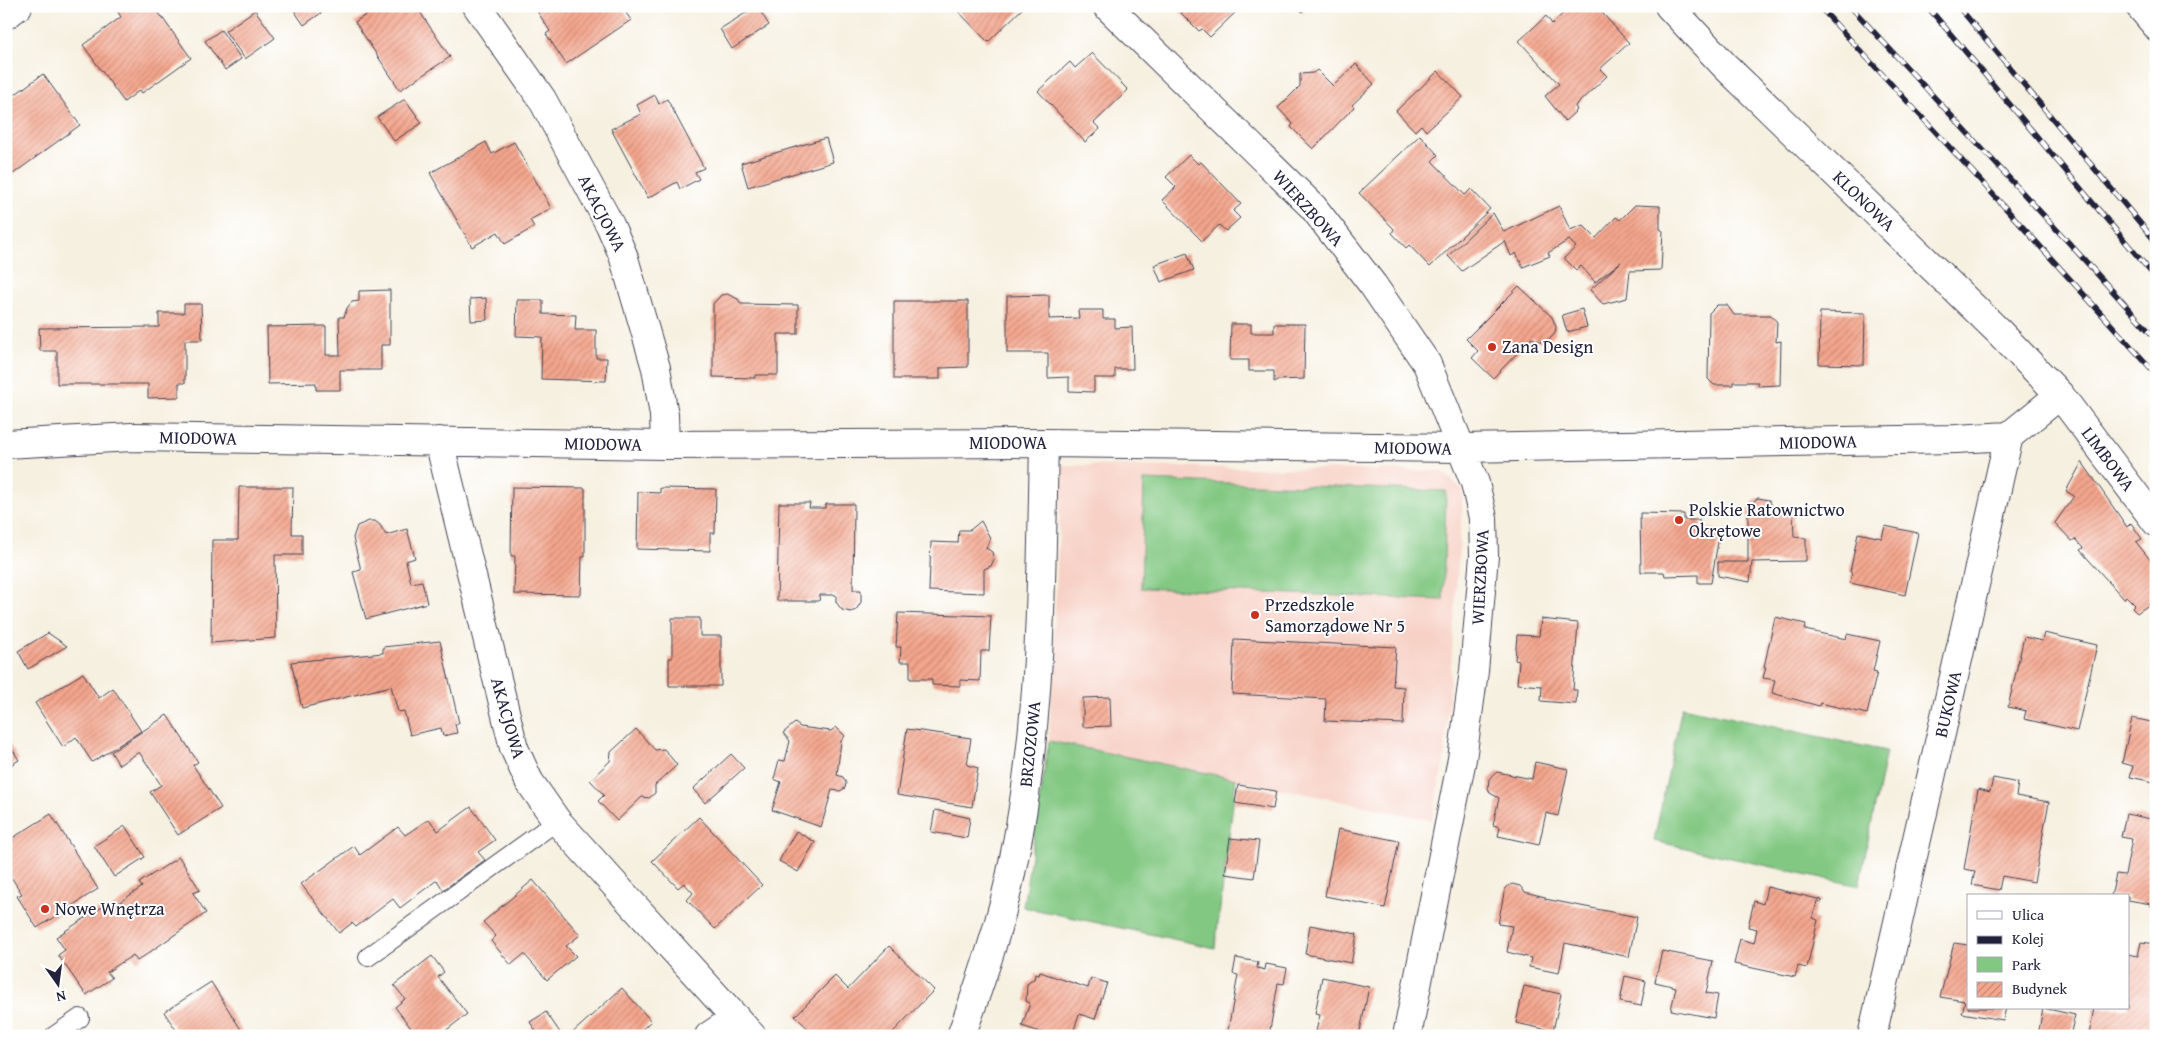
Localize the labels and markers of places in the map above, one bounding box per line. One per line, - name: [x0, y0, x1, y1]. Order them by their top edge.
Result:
- place label: Zana Design: [1502, 333, 1593, 360]
- marker: Zana Design: [1486, 341, 1498, 353]
- place label: Polskie Ratownictwo Okrętowe: [1689, 496, 1845, 544]
- marker: Polskie Ratownictwo Okrętowe: [1673, 514, 1685, 526]
- place label: Przedszkole Samorządowe Nr 5: [1265, 591, 1405, 639]
- marker: Przedszkole Samorządowe Nr 5: [1249, 609, 1261, 621]
- place label: Nowe Wnętrza: [55, 895, 165, 922]
- marker: Nowe Wnętrza: [39, 903, 51, 915]

